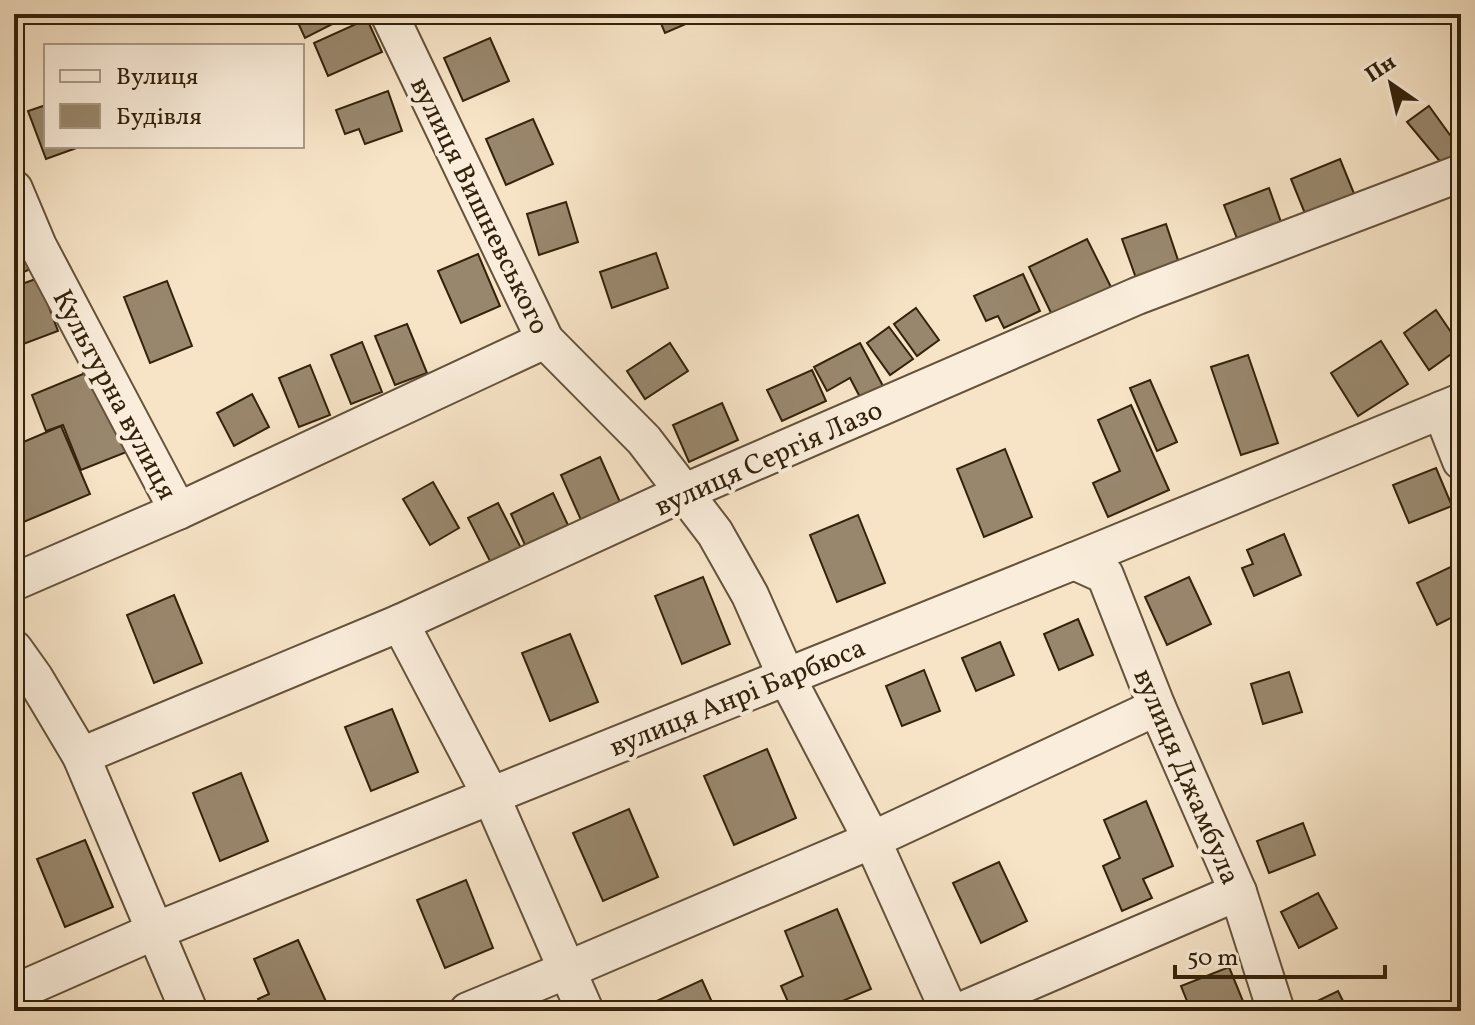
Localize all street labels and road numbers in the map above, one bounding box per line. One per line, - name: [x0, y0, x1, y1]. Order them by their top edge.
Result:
- street label: вулиця Вишневського: [399, 71, 558, 341]
- street label: Культурна вулиця: [42, 283, 186, 507]
- street label: вулиця Сергія Лазо: [649, 392, 889, 527]
- street label: вулиця Анрі Барбюса: [604, 629, 872, 768]
- street label: вулиця Джамбула: [1123, 663, 1249, 891]

